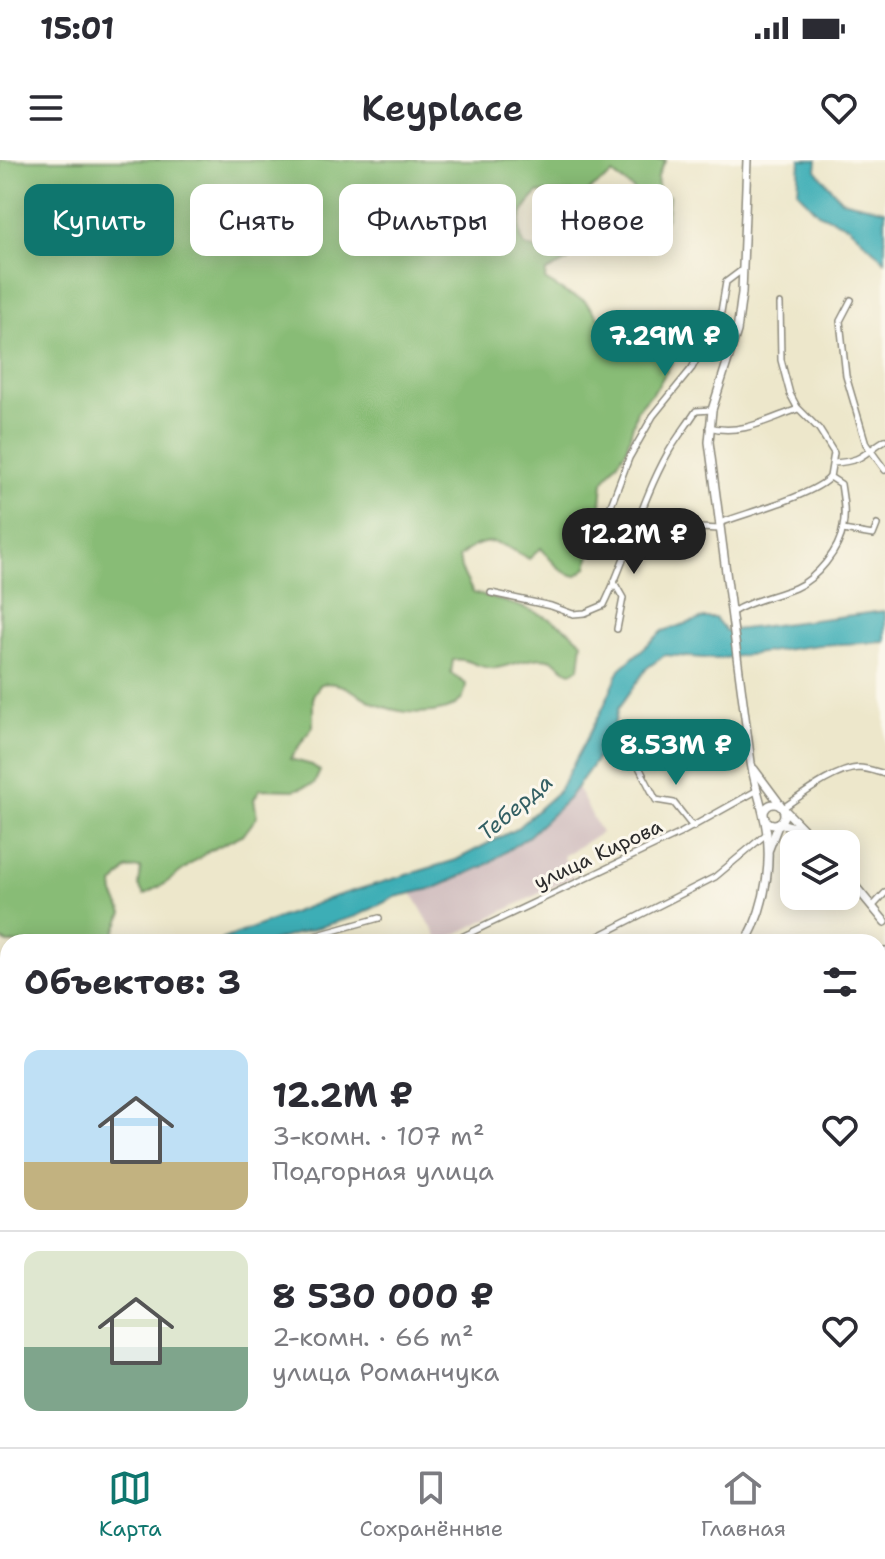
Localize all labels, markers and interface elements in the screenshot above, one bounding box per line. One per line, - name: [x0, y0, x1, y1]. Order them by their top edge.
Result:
- text: 15:01: [40, 8, 114, 49]
- text: Keyplace: [361, 84, 524, 133]
- icon: menu: [24, 86, 68, 130]
- icon: heart: [817, 86, 861, 130]
- chip: Купить: [24, 184, 174, 256]
- chip: Снять: [190, 184, 323, 256]
- chip: Фильтры: [339, 184, 516, 256]
- chip: Новое: [532, 184, 673, 256]
- pin: 7.29M ₽: [591, 310, 739, 378]
- text: 7.29M ₽: [609, 318, 721, 353]
- pin: 12.2M ₽: [560, 508, 708, 576]
- text: 12.2M ₽: [580, 516, 688, 551]
- pin: 8.53M ₽: [602, 719, 750, 787]
- text: 8.53M ₽: [620, 727, 732, 762]
- water label: Теберда: [472, 768, 559, 847]
- street label: улица Кирова: [530, 813, 667, 895]
- map controls: [780, 830, 860, 910]
- button: layers: [780, 830, 860, 910]
- text: Объектов: 3: [24, 959, 241, 1005]
- icon: filters: [818, 960, 862, 1004]
- text: 12.2M ₽: [272, 1072, 413, 1118]
- icon: home: [88, 1082, 184, 1178]
- icon: heart: [818, 1108, 862, 1152]
- text: 3-комн. · 107 m²: [272, 1118, 485, 1153]
- text: Подгорная улица: [272, 1153, 494, 1188]
- text: 8 530 000 ₽: [272, 1273, 494, 1319]
- icon: home: [88, 1283, 184, 1379]
- icon: heart: [818, 1309, 862, 1353]
- text: 2-комн. · 66 m²: [272, 1319, 474, 1354]
- text: улица Романчука: [272, 1354, 499, 1389]
- tab: Карта: [99, 1466, 162, 1543]
- tab: Сохранённые: [359, 1466, 503, 1543]
- tab: Главная: [701, 1466, 786, 1543]

